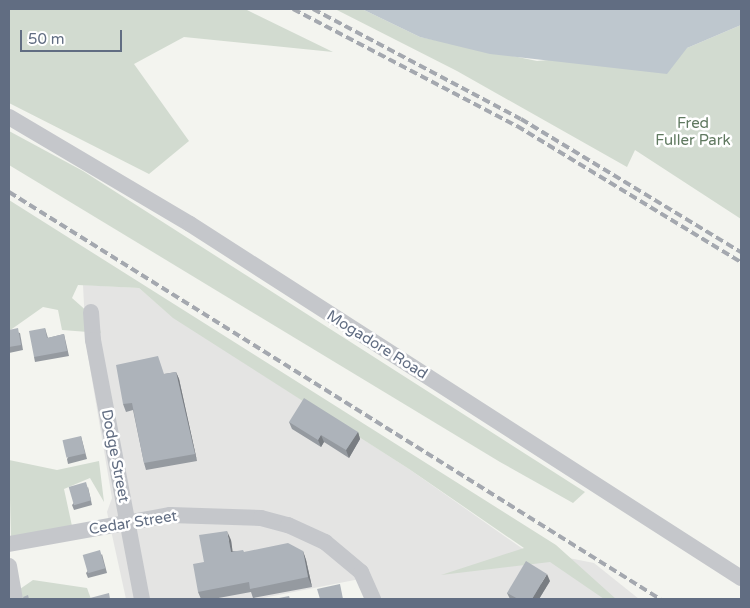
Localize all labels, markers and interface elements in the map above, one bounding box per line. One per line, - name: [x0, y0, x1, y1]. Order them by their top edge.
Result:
- scale bar: [22, 20, 125, 52]
- text: 50 m: [28, 30, 65, 48]
- park label: Fred Fuller Park: [655, 114, 731, 149]
- street label: Mogadore Road: [323, 307, 431, 383]
- street label: Dodge Street: [97, 408, 133, 504]
- street label: Cedar Street: [88, 507, 178, 539]

